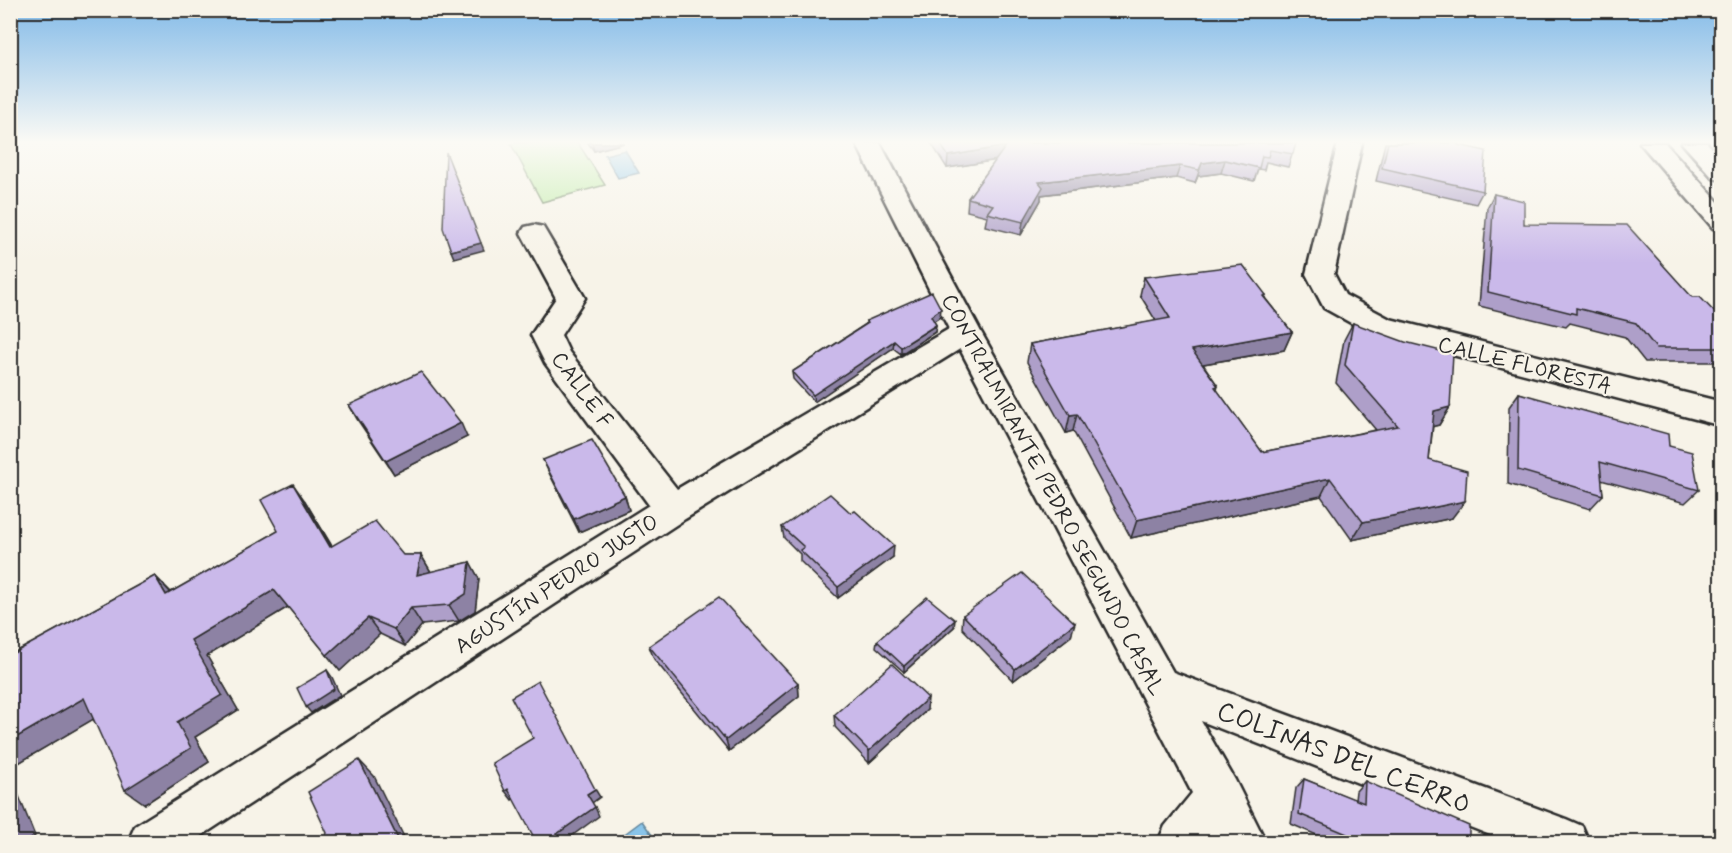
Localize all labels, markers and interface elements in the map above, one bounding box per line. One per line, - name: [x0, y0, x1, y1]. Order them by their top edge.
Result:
- street label: CONTRALMIRANTE PEDRO SEGUNDO CASAL: [934, 289, 1171, 701]
- street label: CALLE FLORESTA: [1435, 331, 1614, 401]
- street label: CALLE F: [544, 346, 619, 434]
- street label: AGUSTÍN PEDRO JUSTO: [449, 507, 664, 661]
- street label: COLINAS DEL CERRO: [1212, 694, 1475, 823]

